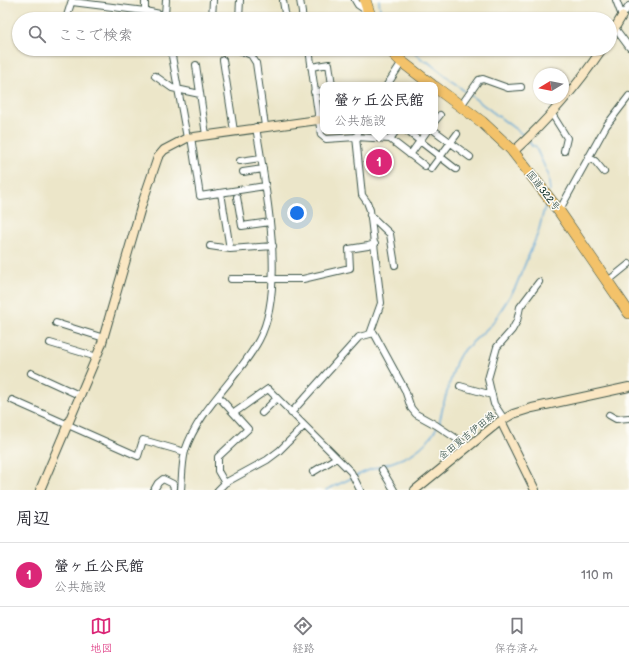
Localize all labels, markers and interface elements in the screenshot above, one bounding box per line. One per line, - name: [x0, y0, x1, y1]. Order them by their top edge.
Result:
- search box: [12, 12, 617, 56]
- icon: search: [26, 23, 48, 45]
- text: ここで検索: [58, 26, 133, 45]
- north arrow: [533, 68, 569, 104]
- popup: [320, 82, 438, 134]
- text: 螢ヶ丘公民館: [334, 91, 424, 110]
- text: 公共施設: [334, 113, 386, 129]
- pin: 1: [366, 147, 392, 177]
- street label: 国道322号: [524, 168, 562, 214]
- your location: [287, 203, 307, 223]
- street label: 金田夏吉伊田線: [436, 409, 498, 463]
- text: 周辺: [16, 509, 50, 529]
- text: 螢ヶ丘公民館: [54, 557, 144, 576]
- text: 1: [26, 567, 32, 583]
- text: 110 m: [581, 567, 613, 583]
- text: 公共施設: [54, 579, 106, 595]
- tab: 地図: [90, 615, 112, 655]
- tab: 経路: [292, 615, 314, 655]
- tab: 保存済み: [495, 615, 539, 655]

